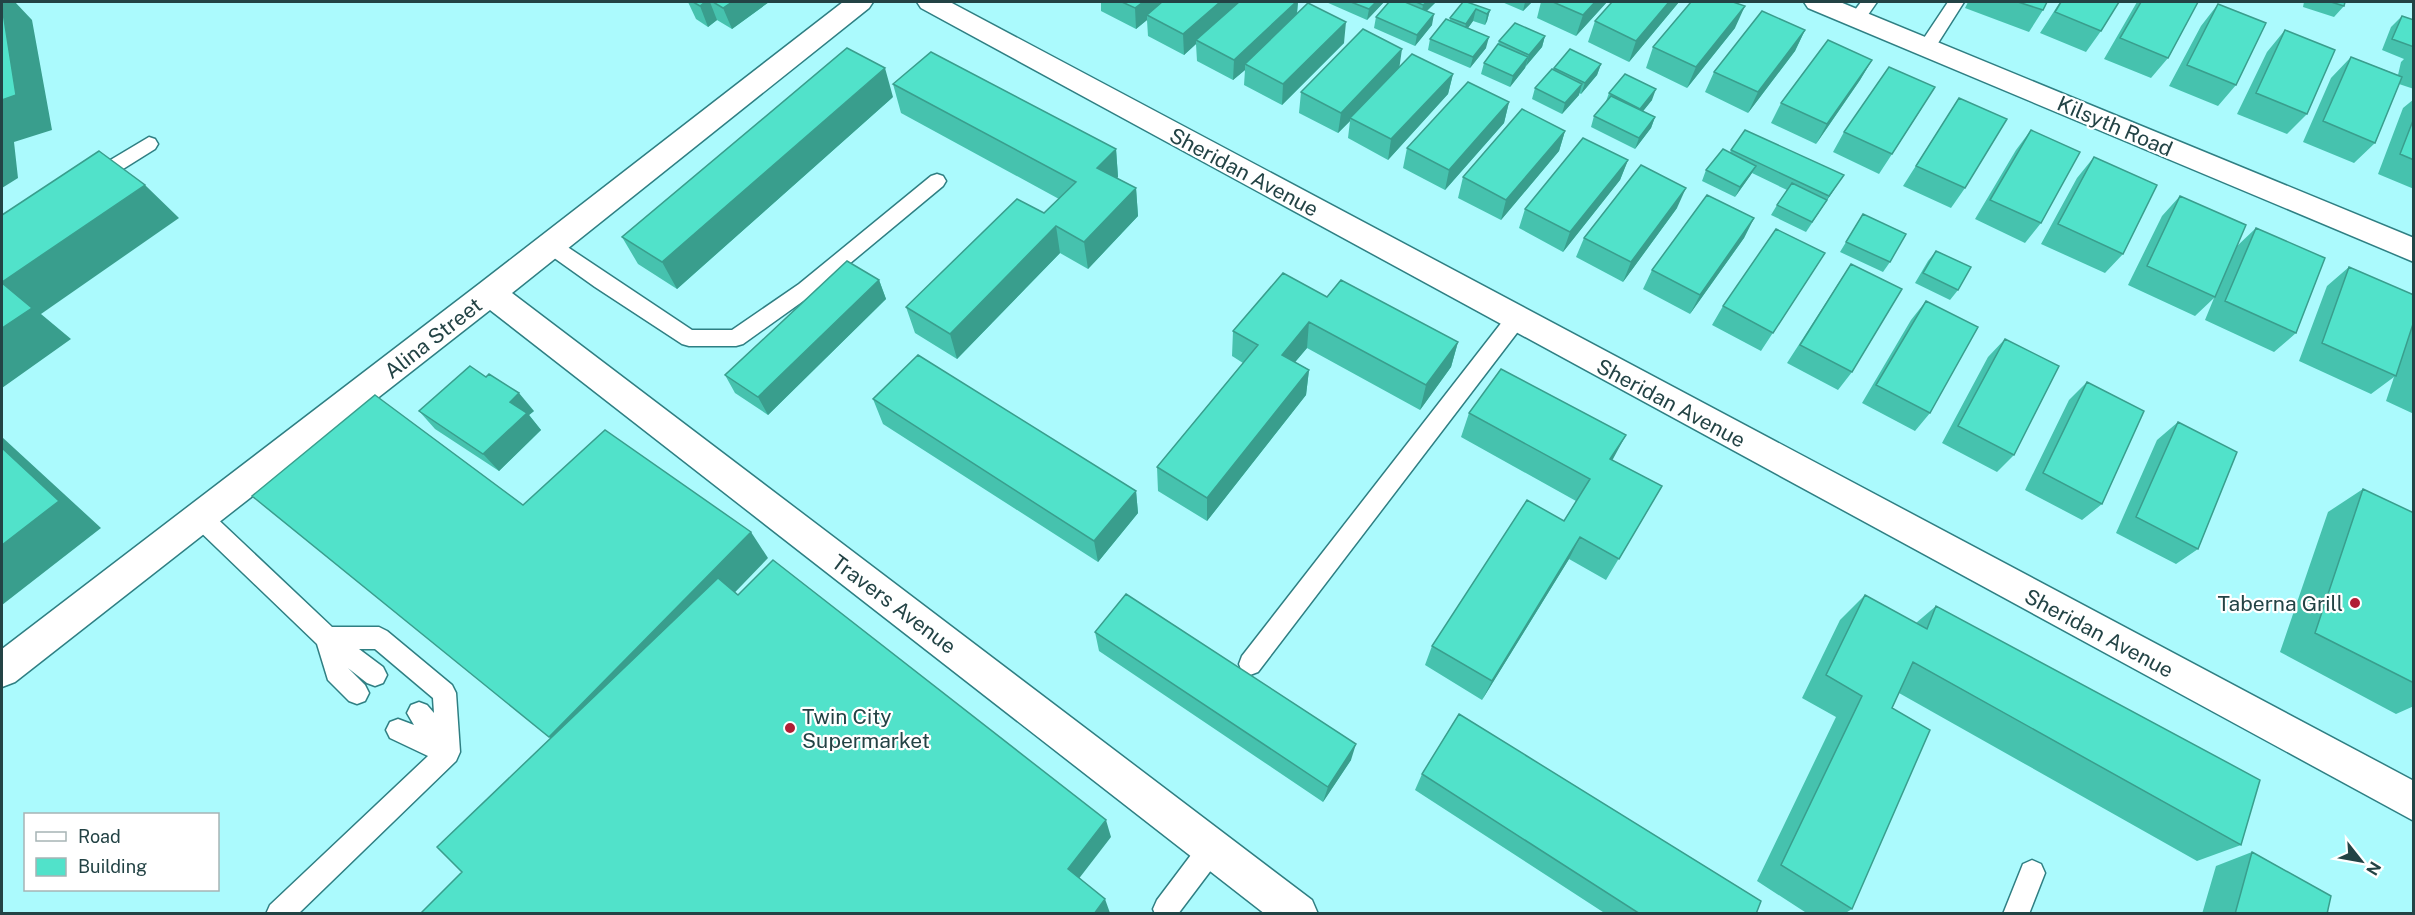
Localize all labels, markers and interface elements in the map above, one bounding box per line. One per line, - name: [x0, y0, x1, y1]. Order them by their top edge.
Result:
- street label: Kilsyth Road: [2054, 91, 2176, 161]
- street label: Sheridan Avenue: [1165, 122, 1323, 222]
- street label: Alina Street: [379, 292, 487, 384]
- street label: Sheridan Avenue: [1592, 353, 1750, 453]
- street label: Travers Avenue: [827, 549, 961, 659]
- street label: Sheridan Avenue: [2020, 583, 2178, 683]
- place label: Taberna Grill: [2217, 591, 2343, 616]
- marker: Taberna Grill: [2348, 596, 2362, 610]
- place label: Twin City Supermarket: [802, 704, 930, 753]
- marker: Twin City Supermarket: [783, 721, 797, 735]
- legend: [24, 813, 219, 891]
- text: Road: [78, 826, 121, 847]
- north arrow: [2331, 831, 2391, 891]
- text: Building: [78, 856, 147, 877]
- text: N: [2362, 858, 2385, 879]

